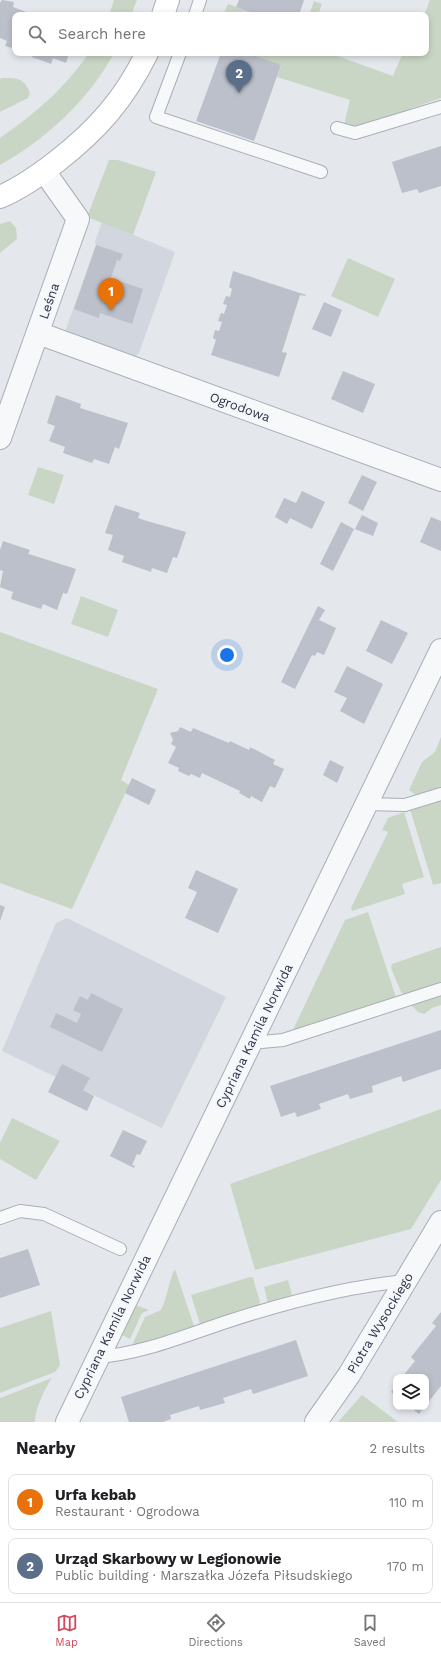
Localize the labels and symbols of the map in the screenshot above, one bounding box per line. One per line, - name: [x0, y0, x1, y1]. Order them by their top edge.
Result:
- pin: 2: [226, 60, 252, 93]
- pin: 1: [98, 278, 124, 311]
- street label: Leśna: [36, 280, 62, 321]
- street label: Ogrodowa: [208, 389, 273, 425]
- your location: [217, 645, 237, 665]
- street label: Cypriana Kamila Norwida: [212, 961, 296, 1111]
- street label: Cypriana Kamila Norwida: [70, 1252, 154, 1402]
- street label: Piotra Wysockiego: [344, 1270, 416, 1376]

